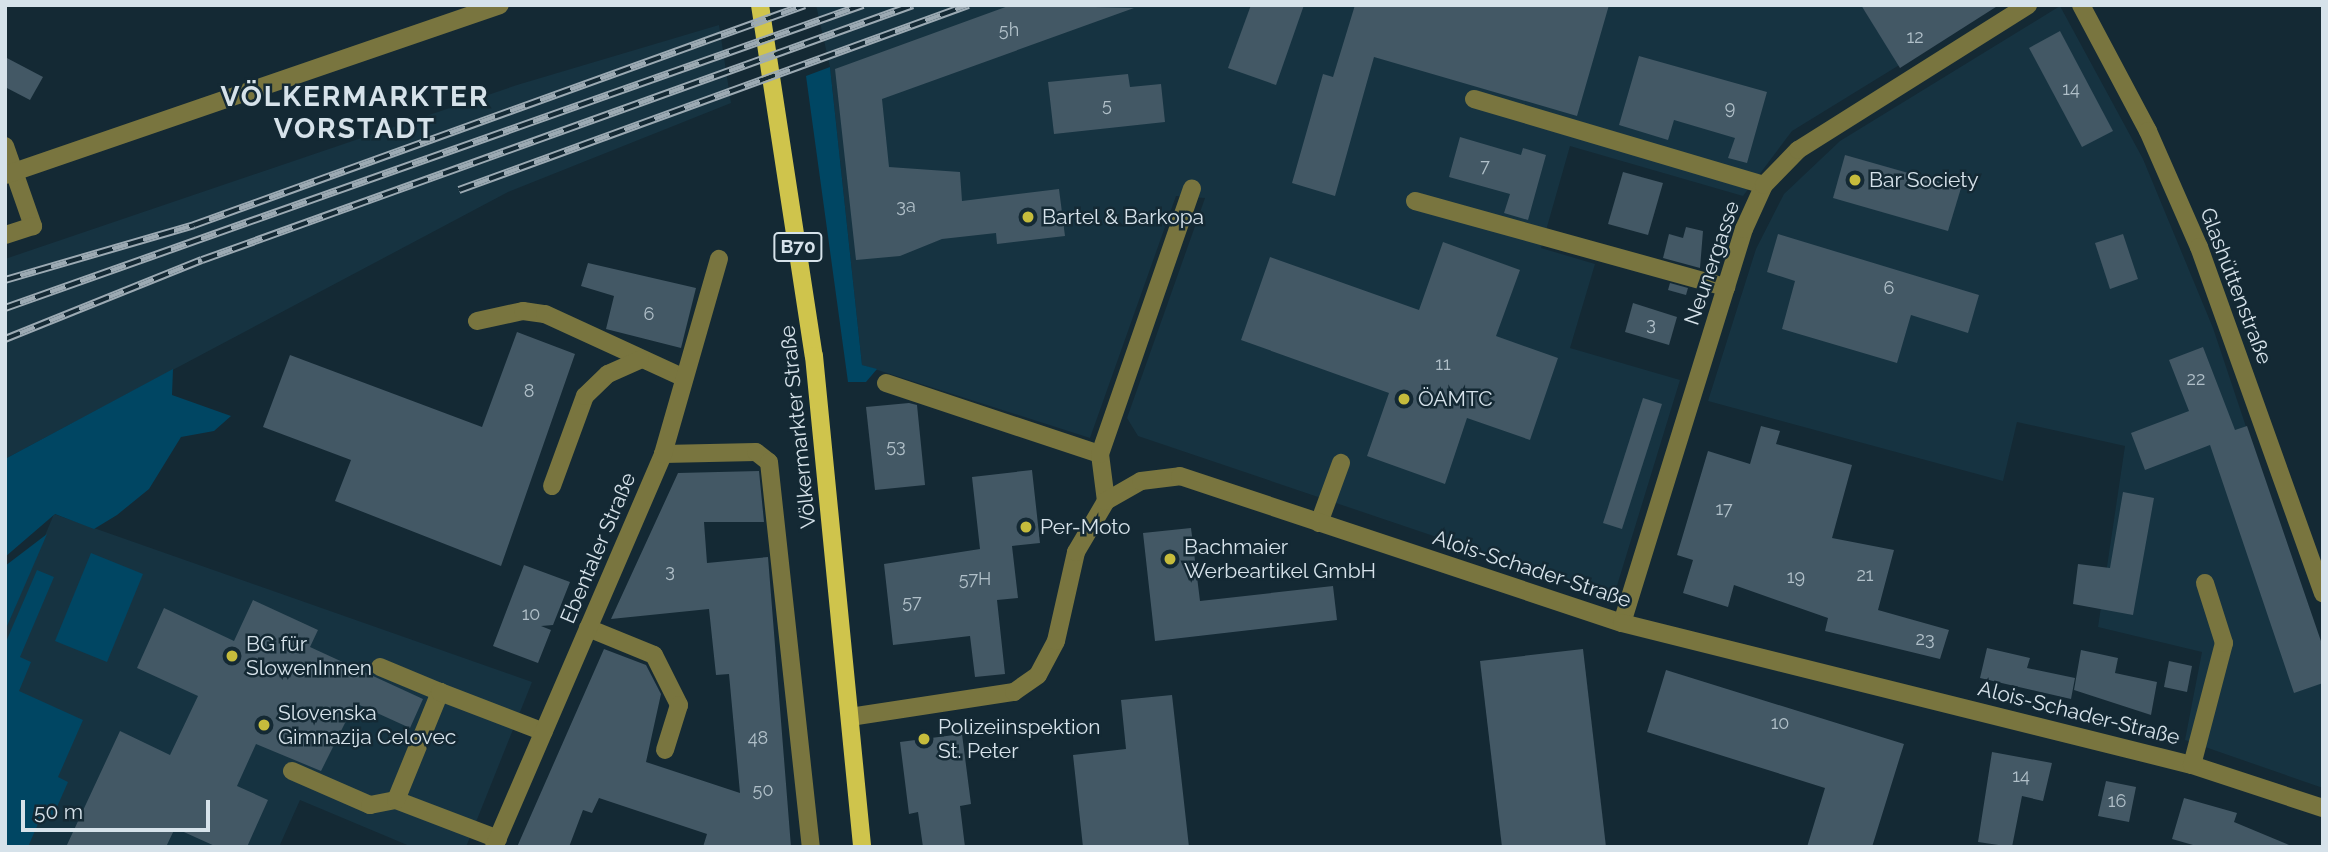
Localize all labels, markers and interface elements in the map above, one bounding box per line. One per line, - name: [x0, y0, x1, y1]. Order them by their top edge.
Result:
- house number: 5h: [999, 19, 1019, 41]
- house number: 12: [1906, 26, 1924, 48]
- house number: 14: [2062, 78, 2080, 100]
- district label: VÖLKERMARKTER VORSTADT: [222, 80, 488, 146]
- house number: 5: [1102, 94, 1112, 116]
- house number: 9: [1725, 97, 1735, 119]
- house number: 7: [1480, 155, 1490, 177]
- place label: Bar Society: [1869, 167, 1979, 193]
- marker: Bar Society: [1847, 172, 1863, 188]
- house number: 3a: [896, 195, 916, 217]
- street label: Neunergasse: [1679, 198, 1745, 328]
- place label: Bartel & Barkopa: [1042, 204, 1205, 230]
- street label: Glashüttenstraße: [2195, 204, 2277, 368]
- marker: Bartel & Barkopa: [1020, 209, 1036, 225]
- road number: B70: [772, 232, 824, 262]
- house number: 6: [1884, 277, 1894, 299]
- house number: 6: [644, 303, 654, 325]
- house number: 3: [1646, 313, 1656, 335]
- street label: Völkermarkter Straße: [775, 324, 821, 530]
- house number: 11: [1435, 353, 1451, 375]
- house number: 22: [2187, 368, 2205, 390]
- house number: 8: [524, 380, 534, 402]
- place label: ÖAMTC: [1418, 386, 1493, 412]
- marker: ÖAMTC: [1396, 391, 1412, 407]
- house number: 53: [886, 435, 906, 457]
- street label: Ebentaler Straße: [555, 469, 641, 627]
- house number: 17: [1715, 498, 1733, 520]
- place label: Per-Moto: [1040, 514, 1131, 540]
- marker: Per-Moto: [1018, 519, 1034, 535]
- street label: Alois-Schader-Straße: [1430, 525, 1634, 613]
- place label: Bachmaier Werbeartikel GmbH: [1184, 534, 1377, 584]
- marker: Bachmaier Werbeartikel GmbH: [1162, 551, 1178, 567]
- house number: 3: [665, 560, 675, 582]
- house number: 21: [1856, 564, 1874, 586]
- house number: 19: [1787, 566, 1805, 588]
- house number: 57H: [959, 568, 991, 590]
- house number: 57: [902, 591, 922, 613]
- house number: 10: [522, 603, 540, 625]
- house number: 23: [1916, 628, 1934, 650]
- place label: BG für SlowenInnen: [246, 631, 372, 681]
- marker: BG für SlowenInnen: [224, 648, 240, 664]
- street label: Alois-Schader-Straße: [1975, 676, 2183, 750]
- place label: Slovenska Gimnazija Celovec: [278, 700, 456, 750]
- house number: 10: [1771, 712, 1789, 734]
- place label: Polizeiinspektion St. Peter: [938, 714, 1100, 764]
- marker: Slovenska Gimnazija Celovec: [256, 717, 272, 733]
- house number: 48: [748, 727, 768, 749]
- marker: Polizeiinspektion St. Peter: [916, 731, 932, 747]
- house number: 14: [2012, 765, 2030, 787]
- house number: 50: [753, 779, 773, 801]
- scale bar: [24, 786, 214, 830]
- house number: 16: [2108, 790, 2126, 812]
- text: 50 m: [34, 799, 83, 824]

